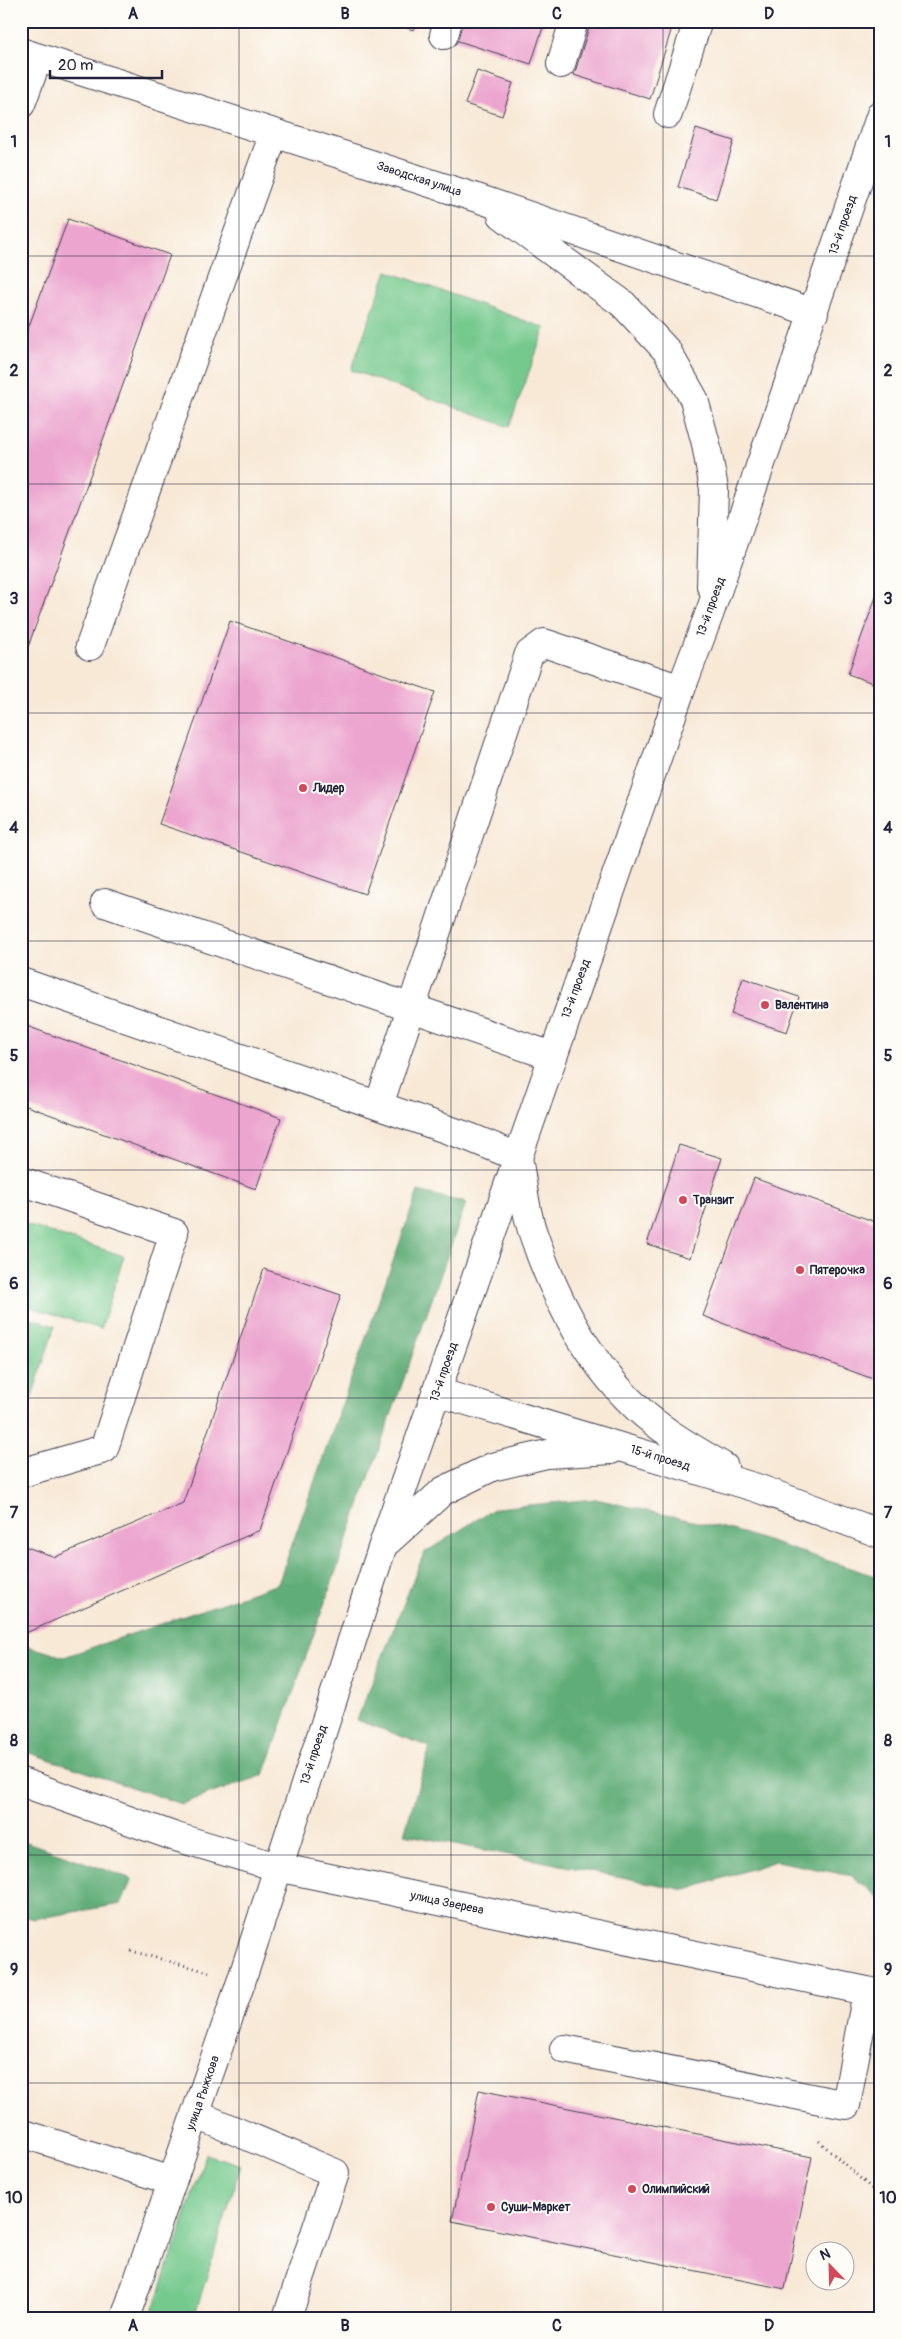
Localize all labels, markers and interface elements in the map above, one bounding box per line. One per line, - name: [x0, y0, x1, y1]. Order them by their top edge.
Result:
- text: A: [128, 4, 139, 24]
- text: B: [340, 4, 350, 24]
- text: C: [552, 4, 562, 24]
- text: D: [764, 4, 774, 24]
- scale bar: [50, 48, 162, 80]
- text: 20 m: [58, 56, 93, 75]
- text: 1: [11, 132, 17, 152]
- text: 1: [885, 132, 891, 152]
- street label: Заводская улица: [375, 158, 464, 200]
- street label: 13-й проезд: [826, 193, 860, 257]
- text: 2: [10, 361, 19, 381]
- text: 2: [884, 361, 893, 381]
- street label: 13-й проезд: [693, 575, 729, 639]
- text: 3: [10, 589, 19, 609]
- text: 3: [884, 589, 893, 609]
- place label: Лидер: [312, 781, 345, 796]
- marker: Лидер: [297, 782, 309, 794]
- text: 4: [9, 818, 19, 838]
- text: 4: [883, 818, 893, 838]
- street label: 13-й проезд: [558, 957, 594, 1021]
- place label: Валентина: [775, 998, 829, 1013]
- marker: Валентина: [759, 999, 771, 1011]
- text: 5: [10, 1046, 19, 1066]
- text: 5: [884, 1046, 893, 1066]
- place label: Транзит: [692, 1193, 735, 1208]
- marker: Транзит: [677, 1194, 689, 1206]
- place label: Пятерочка: [810, 1263, 865, 1278]
- marker: Пятерочка: [794, 1264, 806, 1276]
- text: 6: [9, 1274, 19, 1294]
- text: 6: [883, 1274, 893, 1294]
- street label: 13-й проезд: [427, 1340, 461, 1404]
- street label: 15-й проезд: [628, 1442, 692, 1474]
- text: 7: [10, 1503, 19, 1523]
- text: 7: [884, 1503, 893, 1523]
- street label: 13-й проезд: [297, 1722, 331, 1787]
- text: 8: [10, 1731, 18, 1751]
- text: 8: [884, 1731, 892, 1751]
- street label: улица Зверева: [408, 1888, 485, 1918]
- text: 9: [10, 1960, 18, 1980]
- text: 9: [884, 1960, 892, 1980]
- street label: улица Рыжкова: [183, 2053, 223, 2133]
- place label: Олимпийский: [642, 2182, 710, 2197]
- marker: Олимпийский: [626, 2183, 638, 2195]
- text: 10: [5, 2188, 23, 2208]
- text: 10: [879, 2188, 897, 2208]
- place label: Суши-Маркет: [501, 2200, 571, 2215]
- marker: Суши-Маркет: [485, 2201, 497, 2213]
- north arrow: [804, 2242, 854, 2292]
- text: N: [817, 2245, 833, 2264]
- text: A: [128, 2316, 139, 2336]
- text: B: [340, 2316, 350, 2336]
- text: C: [552, 2316, 562, 2336]
- text: D: [764, 2316, 774, 2336]

